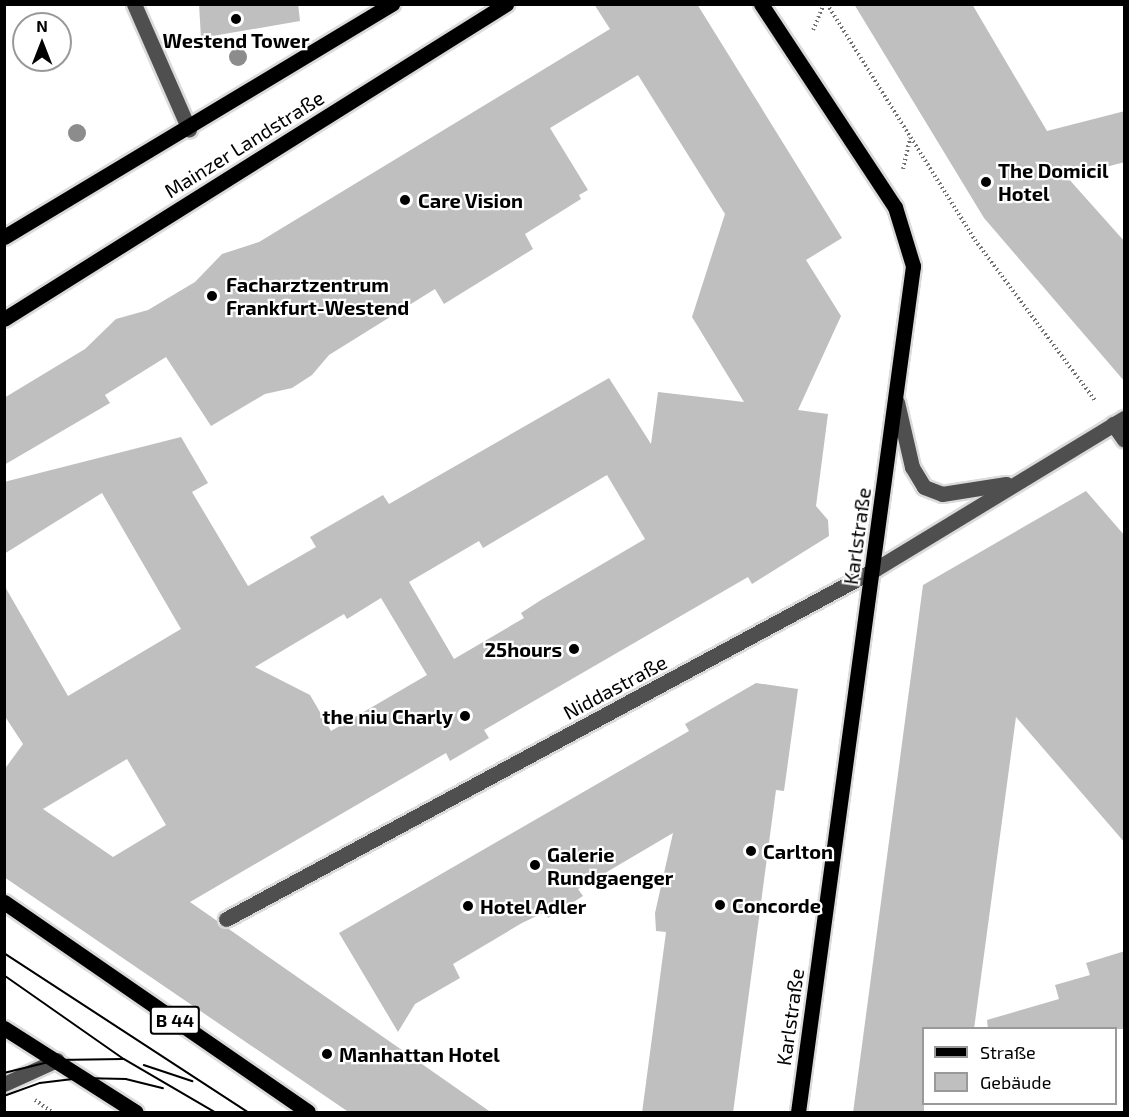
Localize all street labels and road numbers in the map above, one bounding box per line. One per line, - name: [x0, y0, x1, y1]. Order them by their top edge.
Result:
- street label: Mainzer Landstraße: [160, 85, 328, 203]
- street label: Karlstraße: [838, 486, 876, 586]
- street label: Niddastraße: [559, 650, 671, 724]
- street label: Karlstraße: [771, 967, 809, 1067]
- road number: B 44: [150, 1005, 201, 1035]

